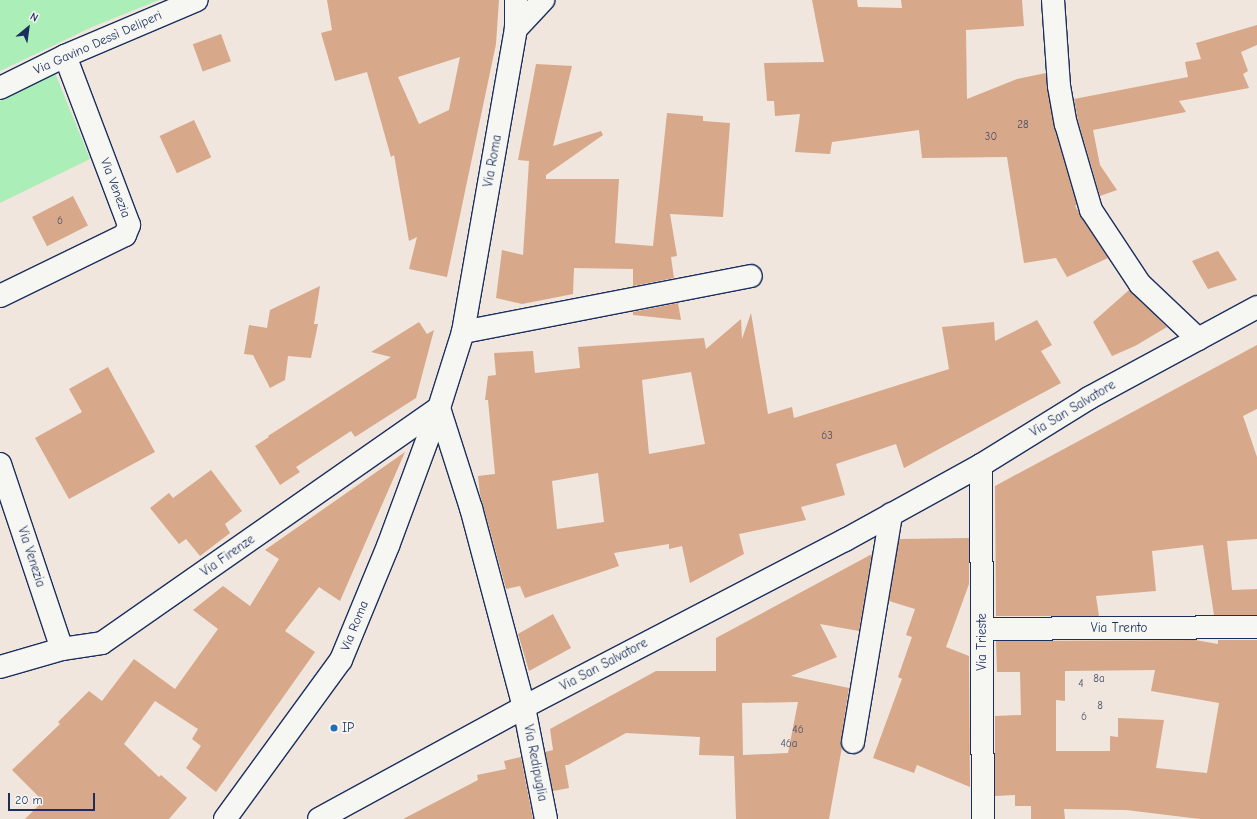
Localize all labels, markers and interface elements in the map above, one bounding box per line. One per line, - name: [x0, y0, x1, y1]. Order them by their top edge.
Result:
- north arrow: [8, 8, 48, 48]
- street label: Via Gavino Dessì Deliperi: [32, 8, 164, 78]
- text: N: [28, 10, 40, 24]
- house number: 28: [1017, 118, 1029, 132]
- house number: 30: [985, 130, 997, 144]
- street label: Via Roma: [481, 134, 505, 188]
- street label: Via Venezia: [96, 156, 134, 220]
- house number: 6: [57, 214, 63, 228]
- street label: Via San Salvatore: [1028, 377, 1118, 441]
- house number: 63: [821, 429, 833, 443]
- street label: Via Venezia: [14, 525, 48, 589]
- street label: Via Firenze: [198, 532, 258, 580]
- street label: Via Roma: [338, 599, 372, 653]
- street label: Via Trieste: [974, 613, 990, 671]
- street label: Via Trento: [1091, 620, 1147, 636]
- street label: Via San Salvatore: [558, 635, 650, 695]
- house number: 8a: [1093, 672, 1105, 686]
- house number: 4: [1078, 677, 1084, 691]
- house number: 8: [1097, 699, 1103, 713]
- house number: 6: [1081, 710, 1087, 724]
- place label: IP: [342, 720, 354, 736]
- marker: IP: [329, 723, 339, 733]
- street label: Via Redipuglia: [520, 723, 550, 803]
- house number: 46: [792, 723, 804, 737]
- house number: 46a: [781, 737, 797, 751]
- scale bar: [10, 785, 97, 811]
- text: 20 m: [15, 793, 43, 807]

